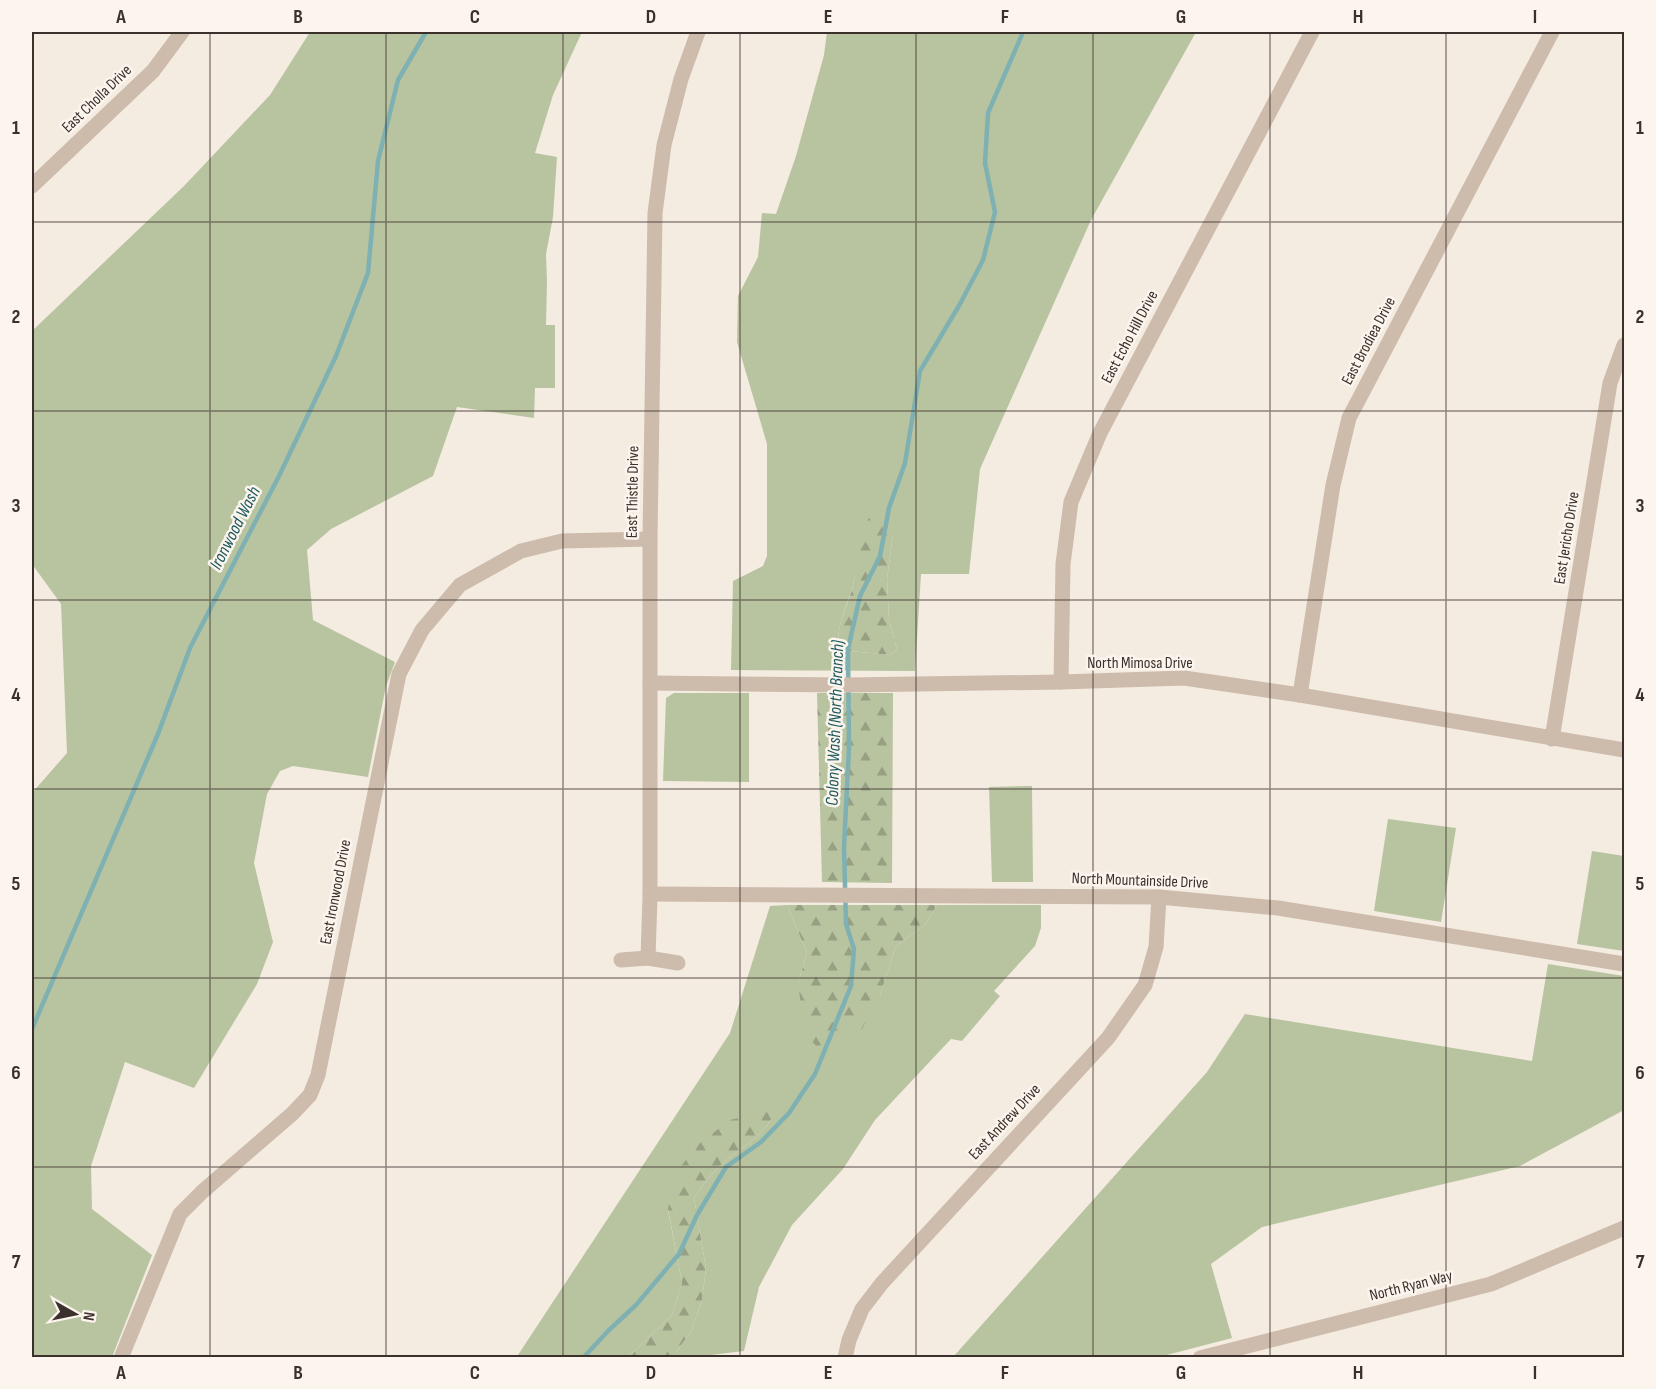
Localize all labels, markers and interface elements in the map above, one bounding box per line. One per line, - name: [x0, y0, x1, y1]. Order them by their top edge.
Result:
- text: A: [115, 5, 126, 29]
- text: B: [293, 5, 303, 29]
- text: C: [470, 5, 480, 29]
- text: D: [646, 5, 656, 29]
- text: E: [824, 5, 832, 29]
- text: F: [1001, 5, 1009, 29]
- text: G: [1176, 5, 1186, 29]
- text: H: [1353, 5, 1363, 29]
- text: I: [1533, 5, 1537, 29]
- street label: East Cholla Drive: [58, 61, 136, 137]
- text: 1: [12, 116, 20, 140]
- text: 1: [1636, 116, 1644, 140]
- street label: East Echo Hill Drive: [1098, 287, 1162, 387]
- street label: East Brodiea Drive: [1338, 294, 1400, 388]
- text: 2: [12, 305, 20, 329]
- text: 2: [1636, 305, 1644, 329]
- street label: East Thistle Drive: [623, 446, 643, 538]
- water label: Ironwood Wash: [205, 483, 265, 573]
- street label: East Jericho Drive: [1550, 490, 1584, 586]
- text: 3: [12, 494, 21, 518]
- text: 3: [1636, 494, 1645, 518]
- water label: Colony Wash (North Branch): [822, 640, 848, 806]
- street label: North Mimosa Drive: [1087, 654, 1193, 673]
- text: 4: [11, 683, 21, 707]
- text: 4: [1635, 683, 1645, 707]
- street label: East Ironwood Drive: [317, 838, 355, 946]
- street label: North Mountainside Drive: [1071, 869, 1209, 893]
- text: 5: [12, 872, 21, 896]
- text: 5: [1636, 872, 1645, 896]
- text: 6: [11, 1061, 21, 1085]
- text: 6: [1635, 1061, 1645, 1085]
- street label: East Andrew Drive: [965, 1080, 1045, 1164]
- text: 7: [12, 1250, 21, 1274]
- text: 7: [1636, 1250, 1645, 1274]
- street label: North Ryan Way: [1368, 1267, 1454, 1305]
- north arrow: [45, 1284, 105, 1344]
- text: N: [78, 1310, 98, 1322]
- text: A: [115, 1361, 126, 1385]
- text: B: [293, 1361, 303, 1385]
- text: C: [470, 1361, 480, 1385]
- text: D: [646, 1361, 656, 1385]
- text: E: [824, 1361, 832, 1385]
- text: F: [1001, 1361, 1009, 1385]
- text: G: [1176, 1361, 1186, 1385]
- text: H: [1353, 1361, 1363, 1385]
- text: I: [1533, 1361, 1537, 1385]

